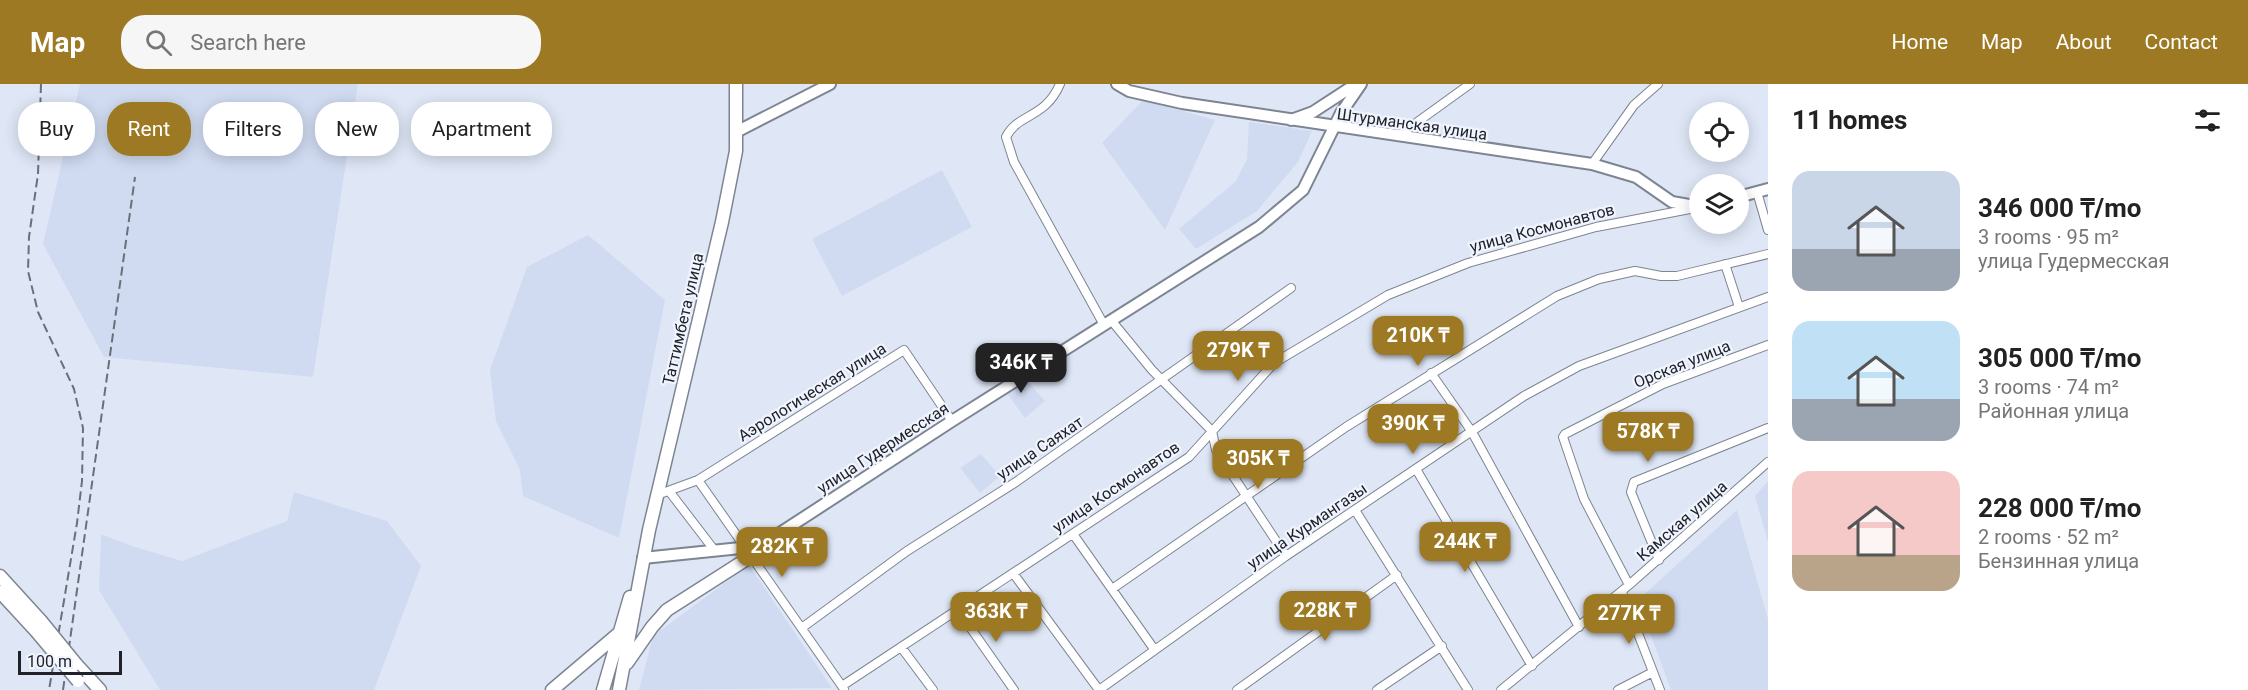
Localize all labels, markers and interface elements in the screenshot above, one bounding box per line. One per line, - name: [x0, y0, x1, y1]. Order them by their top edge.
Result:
- search box: [121, 15, 541, 69]
- text: Map: [30, 26, 85, 59]
- icon: search: [142, 26, 175, 59]
- text: Search here: [190, 30, 306, 55]
- text: Home: [1892, 30, 1948, 54]
- text: Map: [1981, 30, 2023, 54]
- text: About: [2056, 30, 2112, 54]
- text: Contact: [2145, 30, 2218, 54]
- chip: Buy: [18, 102, 95, 156]
- chip: Rent: [107, 102, 191, 156]
- chip: Filters: [203, 102, 303, 156]
- chip: New: [315, 102, 399, 156]
- chip: Apartment: [411, 102, 552, 156]
- map controls: [1689, 102, 1749, 234]
- button: locate: [1689, 102, 1749, 162]
- street label: Штурманская улица: [1336, 104, 1488, 144]
- icon: filters: [2191, 104, 2224, 137]
- text: 11 homes: [1792, 105, 1907, 135]
- button: layers: [1689, 174, 1749, 234]
- text: 346 000 ₸/mo: [1978, 193, 2141, 223]
- icon: home: [1840, 195, 1912, 267]
- street label: улица Космонавтов: [1468, 200, 1616, 256]
- text: 3 rooms · 95 m²: [1978, 225, 2119, 249]
- text: улица Гудермесская: [1978, 249, 2169, 273]
- street label: Таттимбета улица: [659, 251, 707, 387]
- pin: 210K ₸: [1369, 316, 1467, 367]
- text: 210K ₸: [1386, 323, 1450, 347]
- pin: 279K ₸: [1189, 331, 1287, 382]
- street label: Орская улица: [1631, 336, 1733, 392]
- text: 279K ₸: [1206, 338, 1270, 362]
- street label: Аэрологическая улица: [734, 339, 890, 445]
- pin: 346K ₸: [972, 343, 1070, 394]
- text: 305 000 ₸/mo: [1978, 343, 2141, 373]
- icon: home: [1840, 345, 1912, 417]
- text: 346K ₸: [989, 350, 1053, 374]
- text: 3 rooms · 74 m²: [1978, 375, 2119, 399]
- street label: улица Гудермесская: [814, 398, 952, 498]
- text: Районная улица: [1978, 399, 2129, 423]
- pin: 390K ₸: [1364, 404, 1462, 455]
- text: 390K ₸: [1381, 411, 1445, 435]
- street label: улица Саяхат: [993, 412, 1087, 484]
- pin: 578K ₸: [1599, 412, 1697, 463]
- text: 578K ₸: [1616, 419, 1680, 443]
- street label: улица Космонавтов: [1049, 437, 1183, 537]
- pin: 305K ₸: [1209, 439, 1307, 490]
- text: 305K ₸: [1226, 446, 1290, 470]
- street label: Камская улица: [1633, 477, 1731, 565]
- street label: улица Курмангазы: [1244, 479, 1370, 573]
- text: 228 000 ₸/mo: [1978, 493, 2141, 523]
- icon: home: [1840, 495, 1912, 567]
- pin: 244K ₸: [1416, 522, 1514, 573]
- text: 2 rooms · 52 m²: [1978, 525, 2119, 549]
- pin: 282K ₸: [733, 527, 831, 578]
- text: 244K ₸: [1433, 529, 1497, 553]
- text: 282K ₸: [750, 534, 814, 558]
- text: Бензинная улица: [1978, 549, 2139, 573]
- pin: 228K ₸: [1276, 591, 1374, 642]
- pin: 363K ₸: [947, 592, 1045, 643]
- pin: 277K ₸: [1580, 594, 1678, 645]
- text: 228K ₸: [1293, 598, 1357, 622]
- text: 363K ₸: [964, 599, 1028, 623]
- text: 277K ₸: [1597, 601, 1661, 625]
- scale bar: [18, 648, 122, 676]
- text: 100 m: [27, 652, 72, 671]

